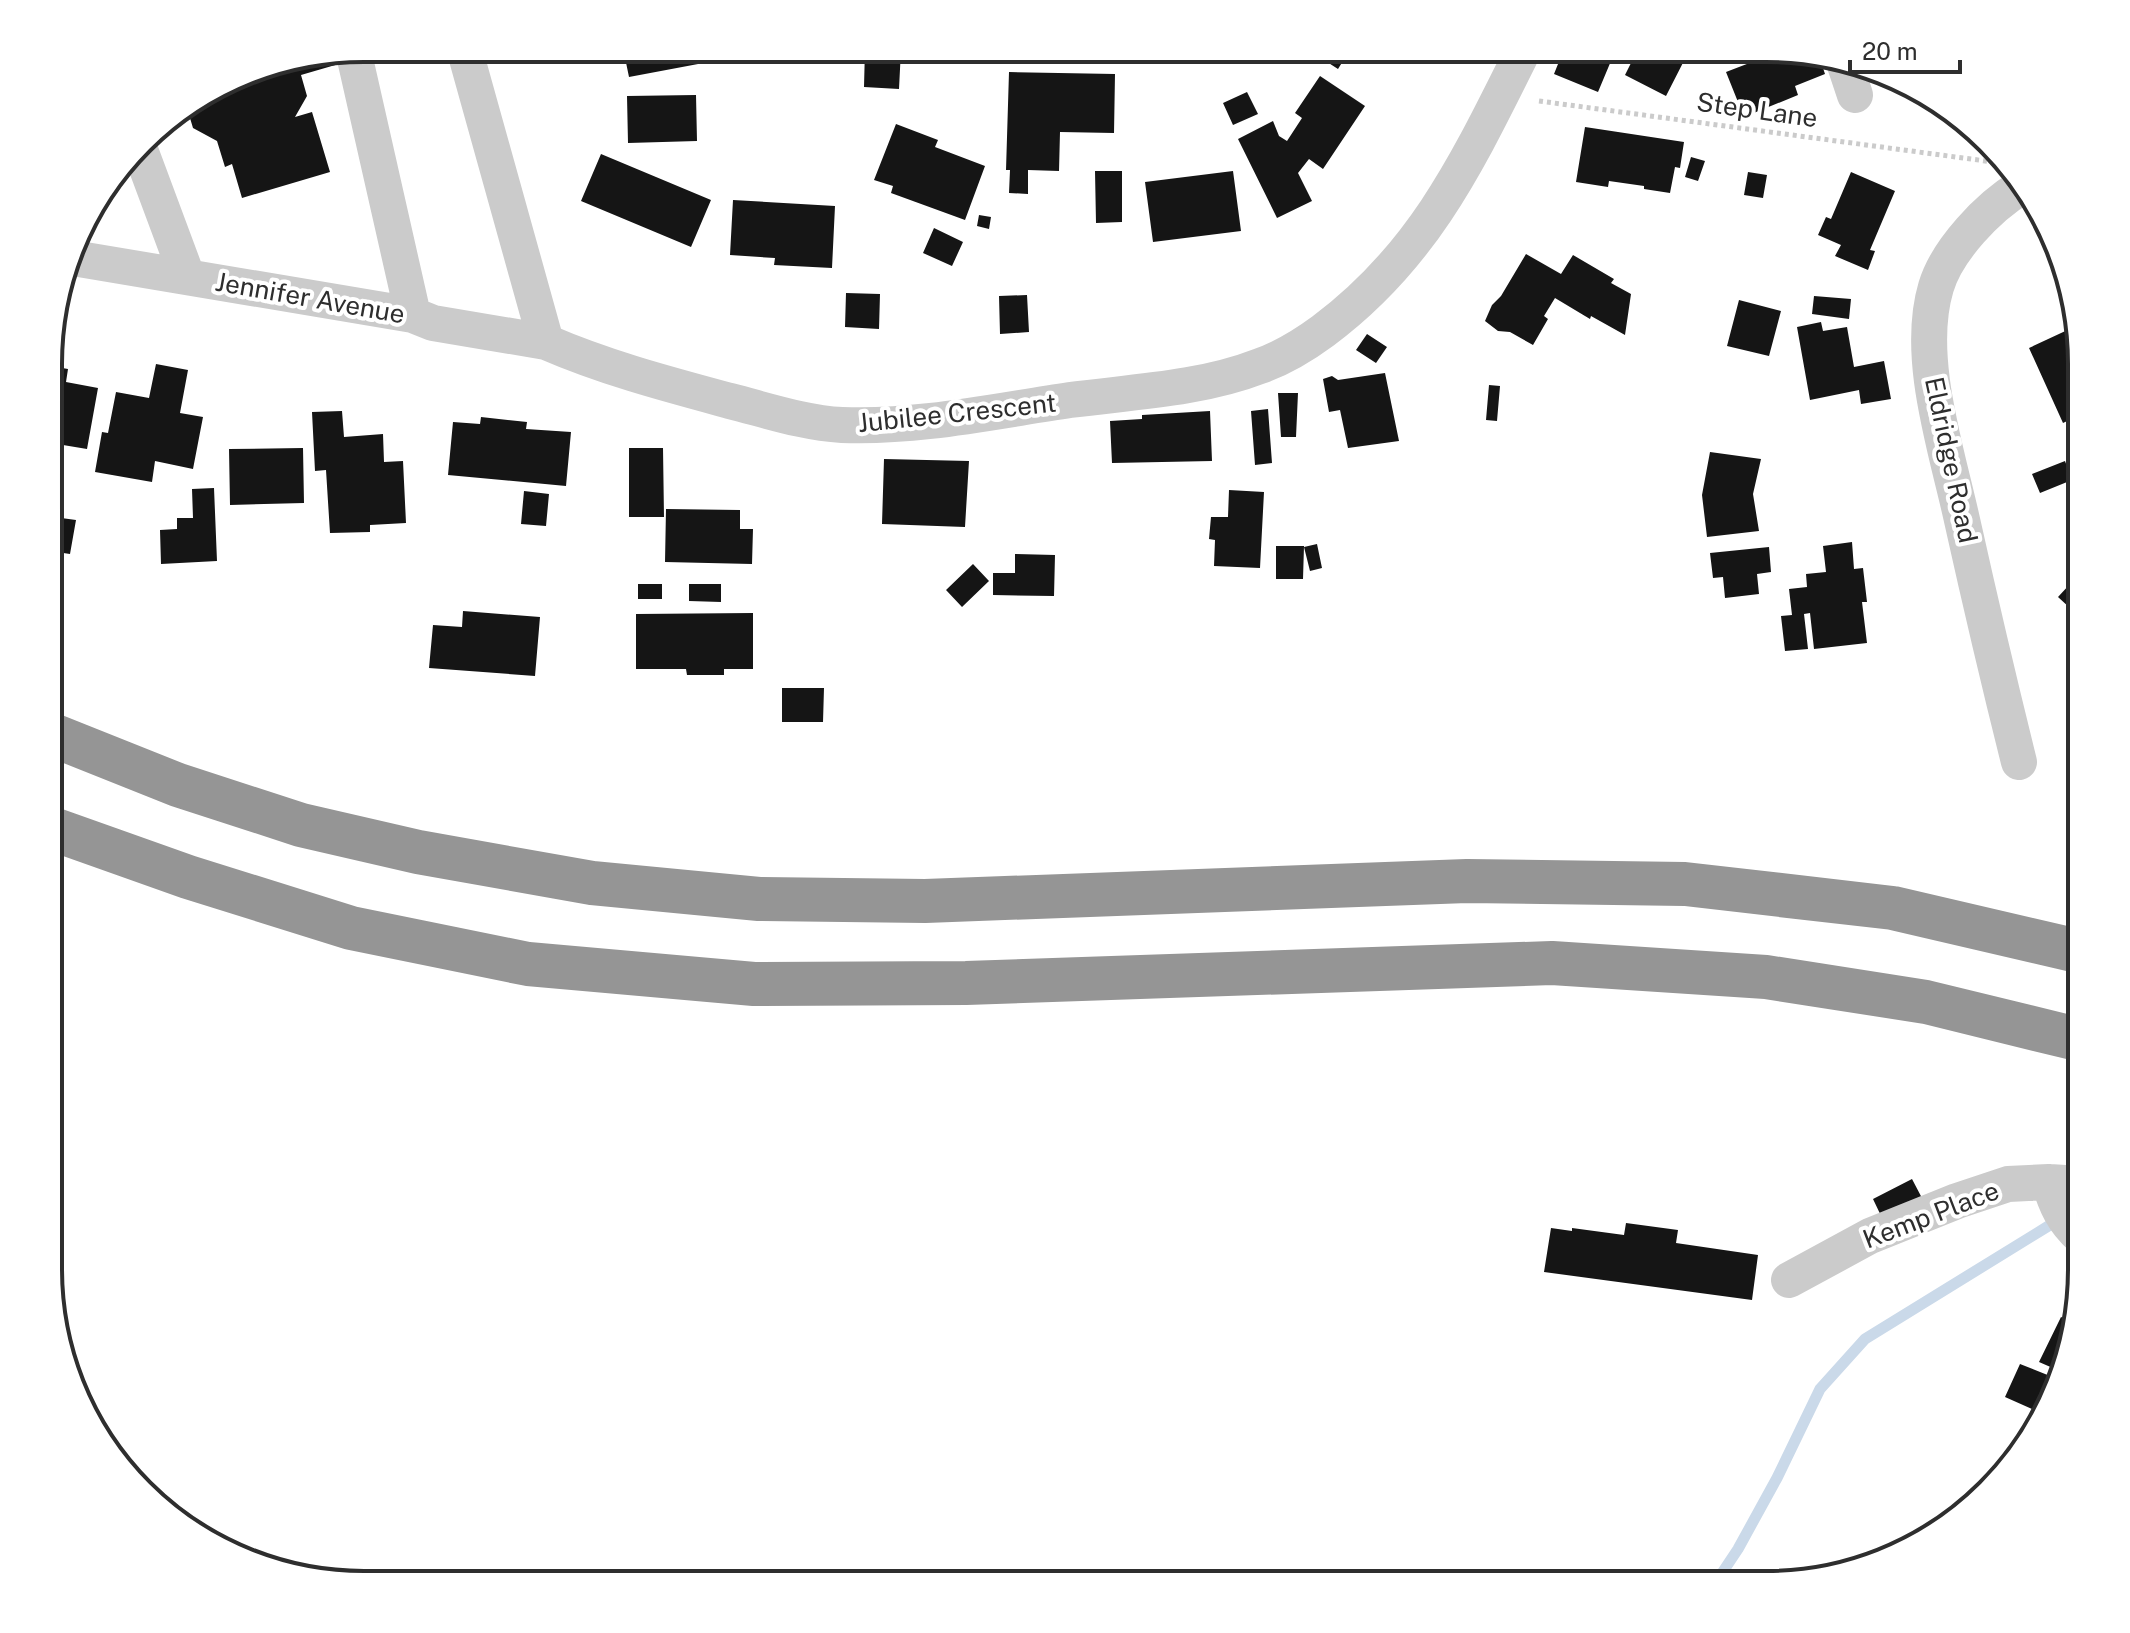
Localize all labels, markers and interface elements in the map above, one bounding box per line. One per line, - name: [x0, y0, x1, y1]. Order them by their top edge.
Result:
- scale bar: [1850, 24, 1960, 74]
- text: 20 m: [1862, 37, 1918, 65]
- street label: Step Lane: [1695, 86, 1820, 133]
- street label: Jennifer Avenue: [213, 266, 407, 329]
- street label: Eldridge Road: [1919, 374, 1984, 546]
- street label: Jubilee Crescent: [856, 387, 1058, 438]
- street label: Kemp Place: [1858, 1174, 2003, 1255]

